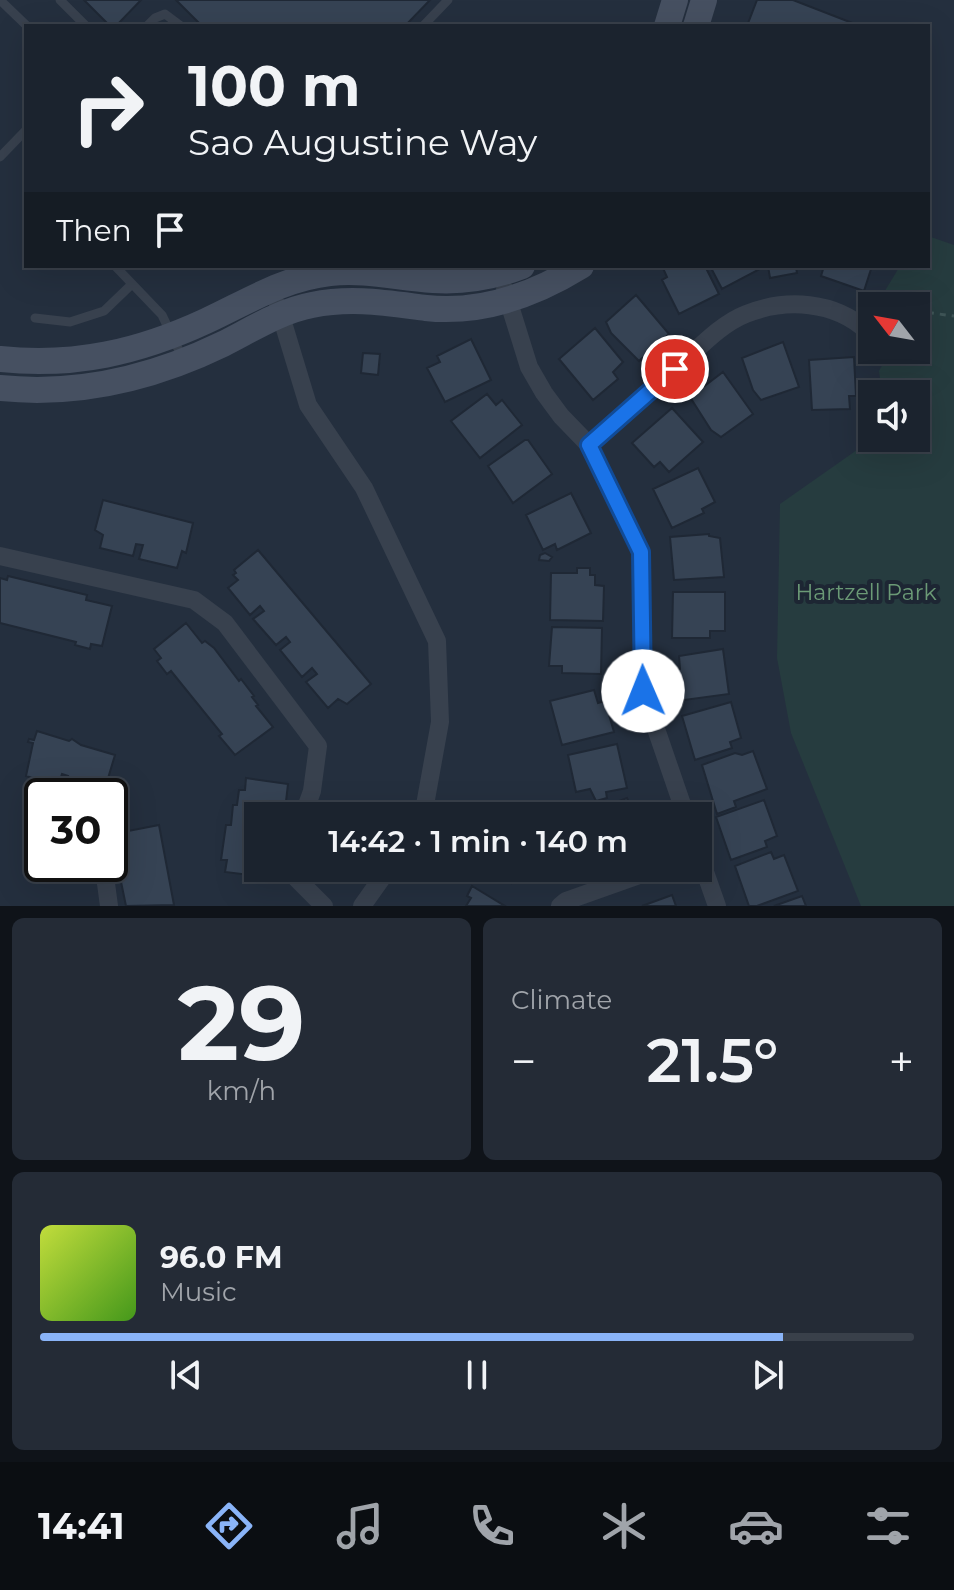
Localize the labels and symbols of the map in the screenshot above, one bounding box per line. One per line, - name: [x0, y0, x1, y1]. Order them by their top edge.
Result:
- north arrow: [858, 292, 930, 364]
- pin: [641, 335, 709, 403]
- park label: Hartzell Park: [795, 579, 937, 606]
- position arrow: [601, 649, 685, 733]
- speed limit sign: 30: [24, 778, 128, 882]

